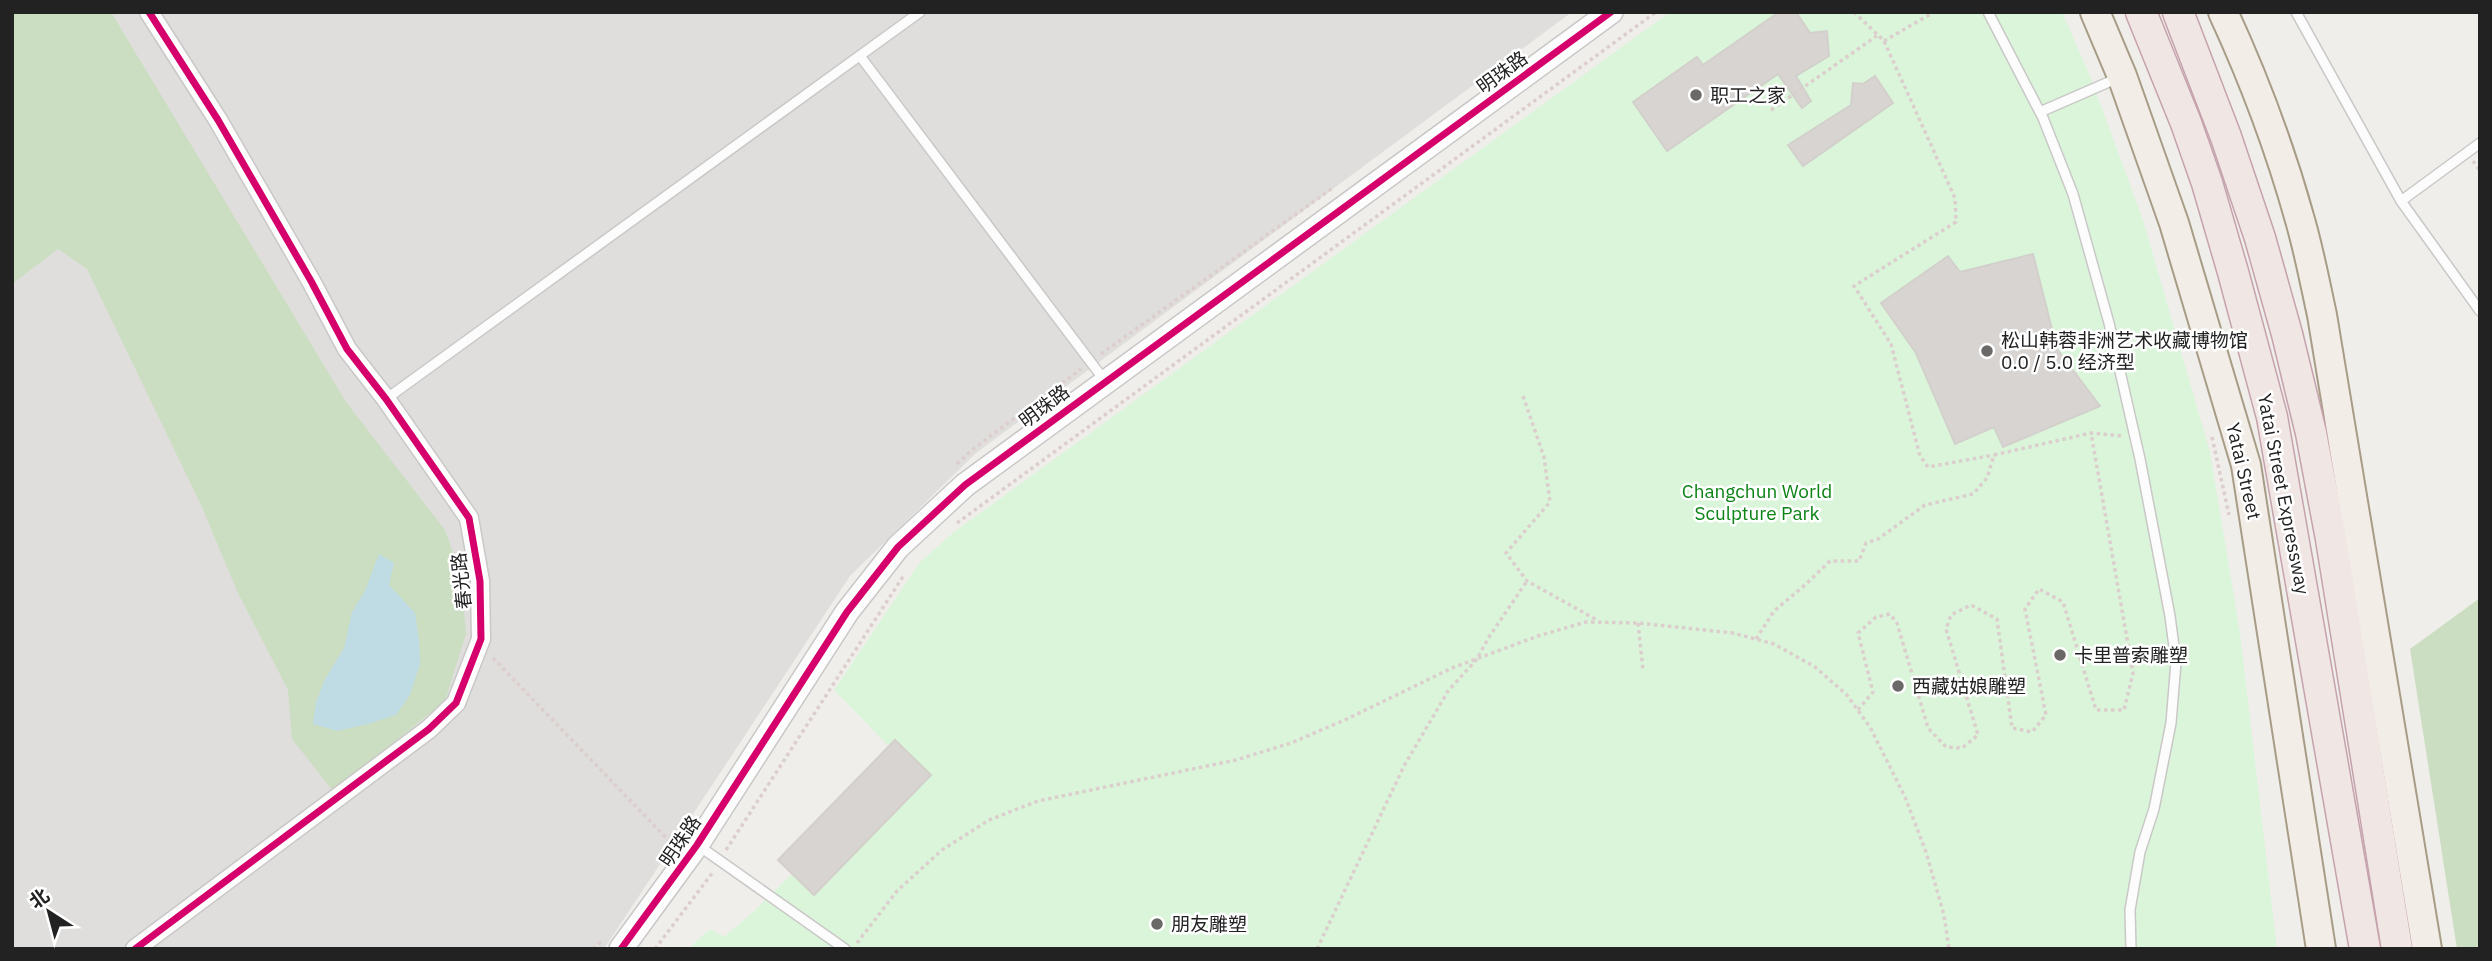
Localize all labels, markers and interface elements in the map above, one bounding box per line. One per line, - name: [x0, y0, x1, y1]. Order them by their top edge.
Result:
- street label: 明珠路: [1472, 46, 1532, 98]
- place label: 职工之家: [1710, 83, 1786, 107]
- marker: 职工之家: [1688, 87, 1704, 103]
- place label: 松山韩蓉非洲艺术收藏博物馆 0.0 / 5.0 经济型: [2001, 328, 2248, 374]
- marker: 松山韩蓉非洲艺术收藏博物馆 0.0 / 5.0 经济型: [1979, 343, 1995, 359]
- street label: 明珠路: [1014, 379, 1074, 433]
- street label: Yatai Street Expressway: [2253, 391, 2315, 597]
- street label: Yatai Street: [2221, 420, 2267, 522]
- park label: Changchun World Sculpture Park: [1682, 479, 1832, 525]
- street label: 春光路: [446, 551, 476, 611]
- place label: 卡里普索雕塑: [2074, 643, 2188, 667]
- marker: 卡里普索雕塑: [2052, 647, 2068, 663]
- place label: 西藏姑娘雕塑: [1912, 674, 2026, 698]
- marker: 西藏姑娘雕塑: [1890, 678, 1906, 694]
- street label: 明珠路: [654, 811, 706, 871]
- north arrow: [14, 877, 84, 947]
- text: 北: [24, 883, 54, 914]
- place label: 朋友雕塑: [1171, 912, 1247, 936]
- marker: 朋友雕塑: [1149, 916, 1165, 932]

